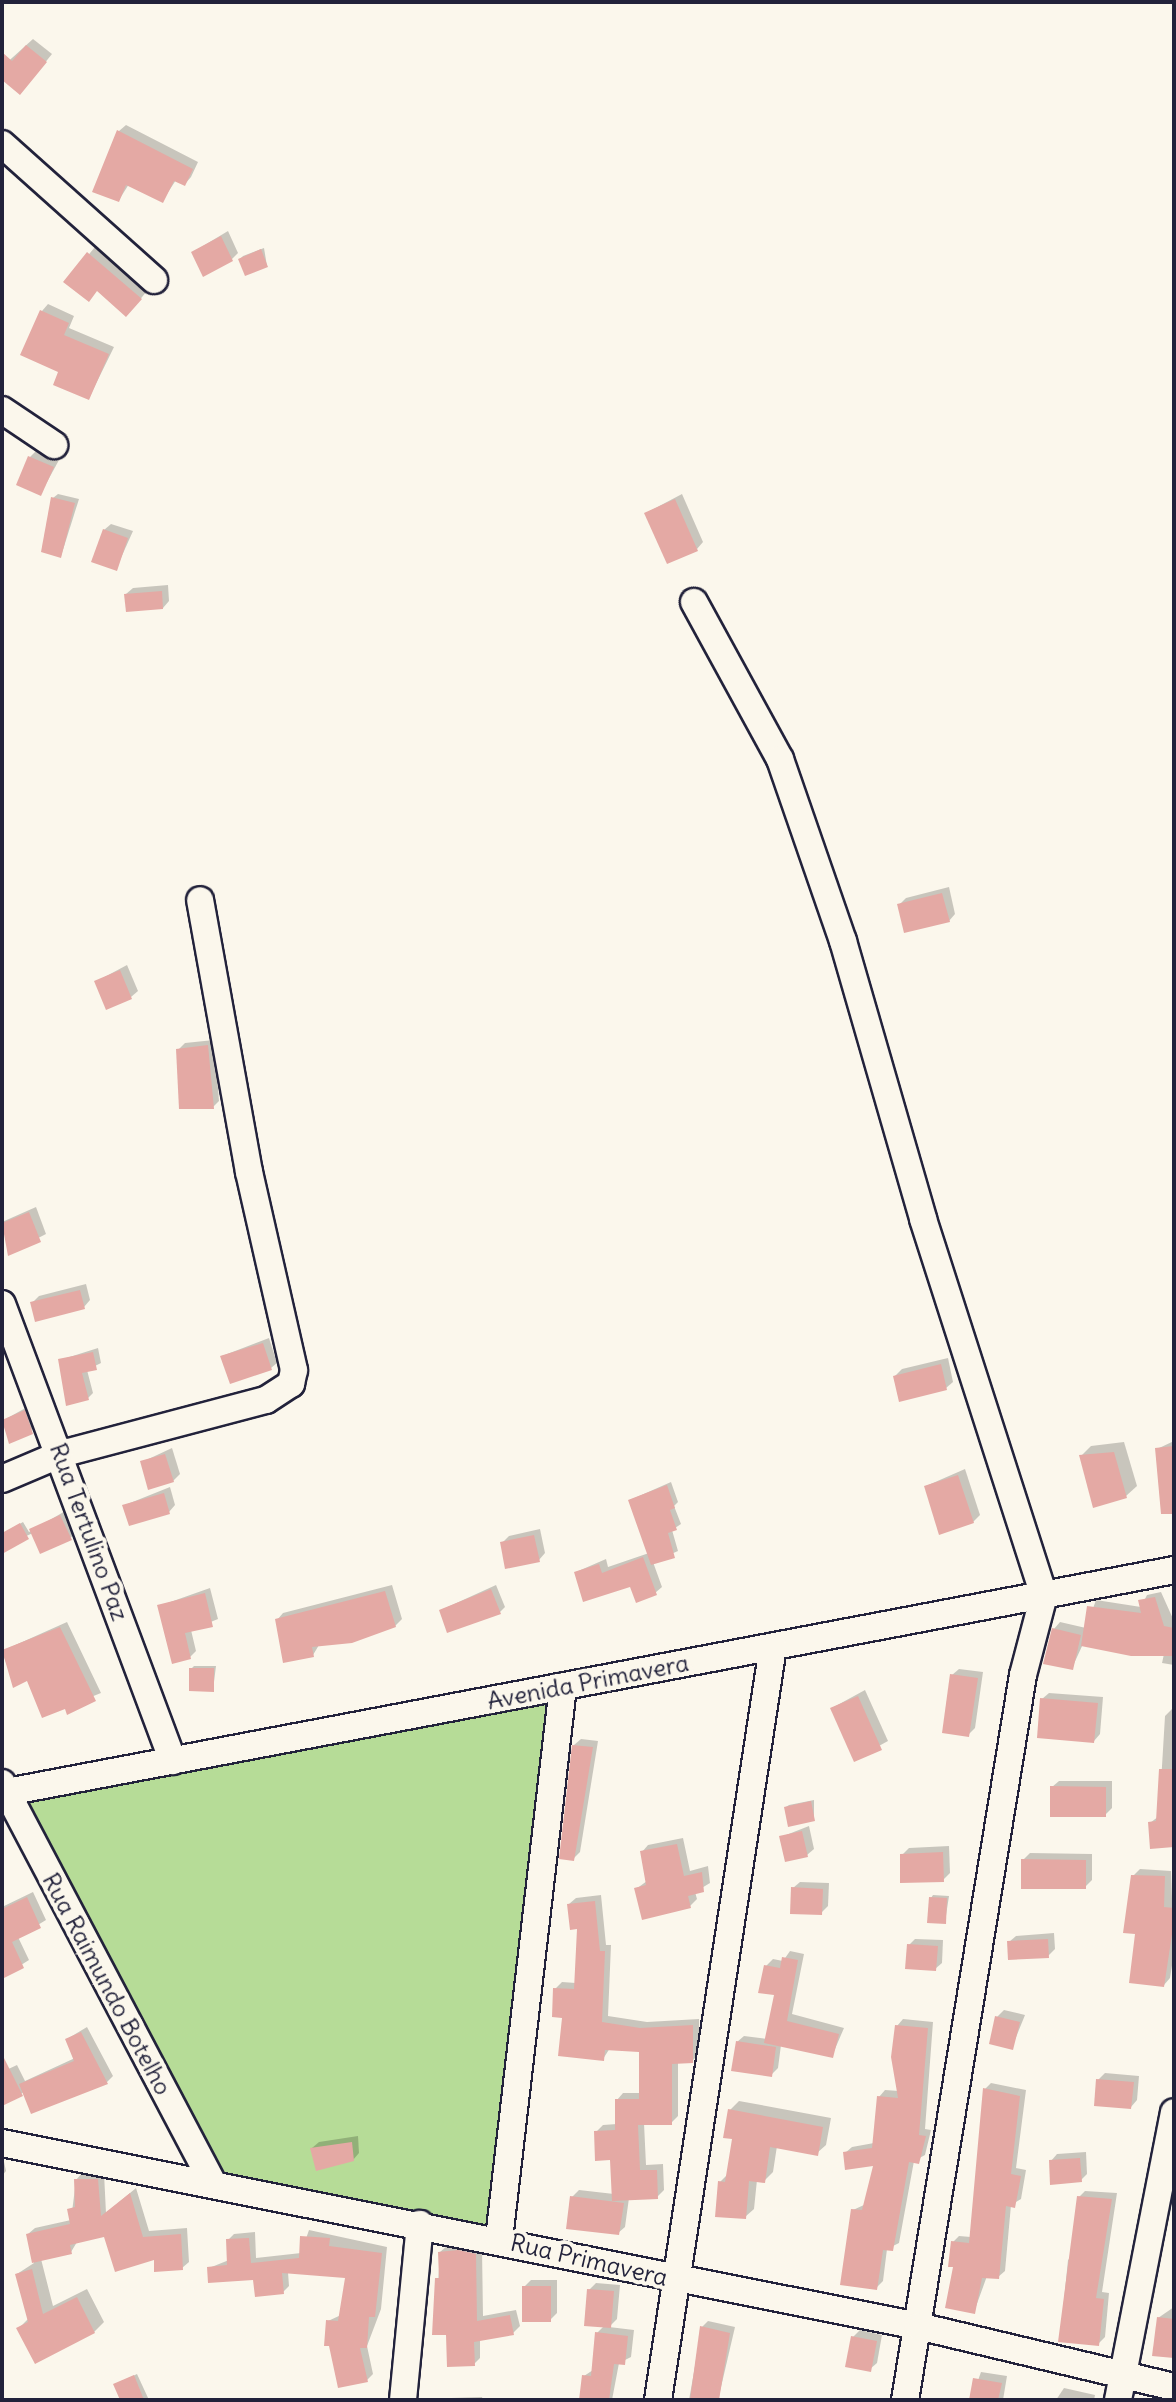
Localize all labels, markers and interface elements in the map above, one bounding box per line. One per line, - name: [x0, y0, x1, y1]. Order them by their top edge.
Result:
- street label: Rua Tertulino Paz: [43, 1439, 135, 1625]
- street label: Avenida Primavera: [485, 1648, 691, 1716]
- street label: Rua Raimundo Botelho: [36, 1868, 178, 2100]
- street label: Rua Primavera: [508, 2228, 670, 2292]

